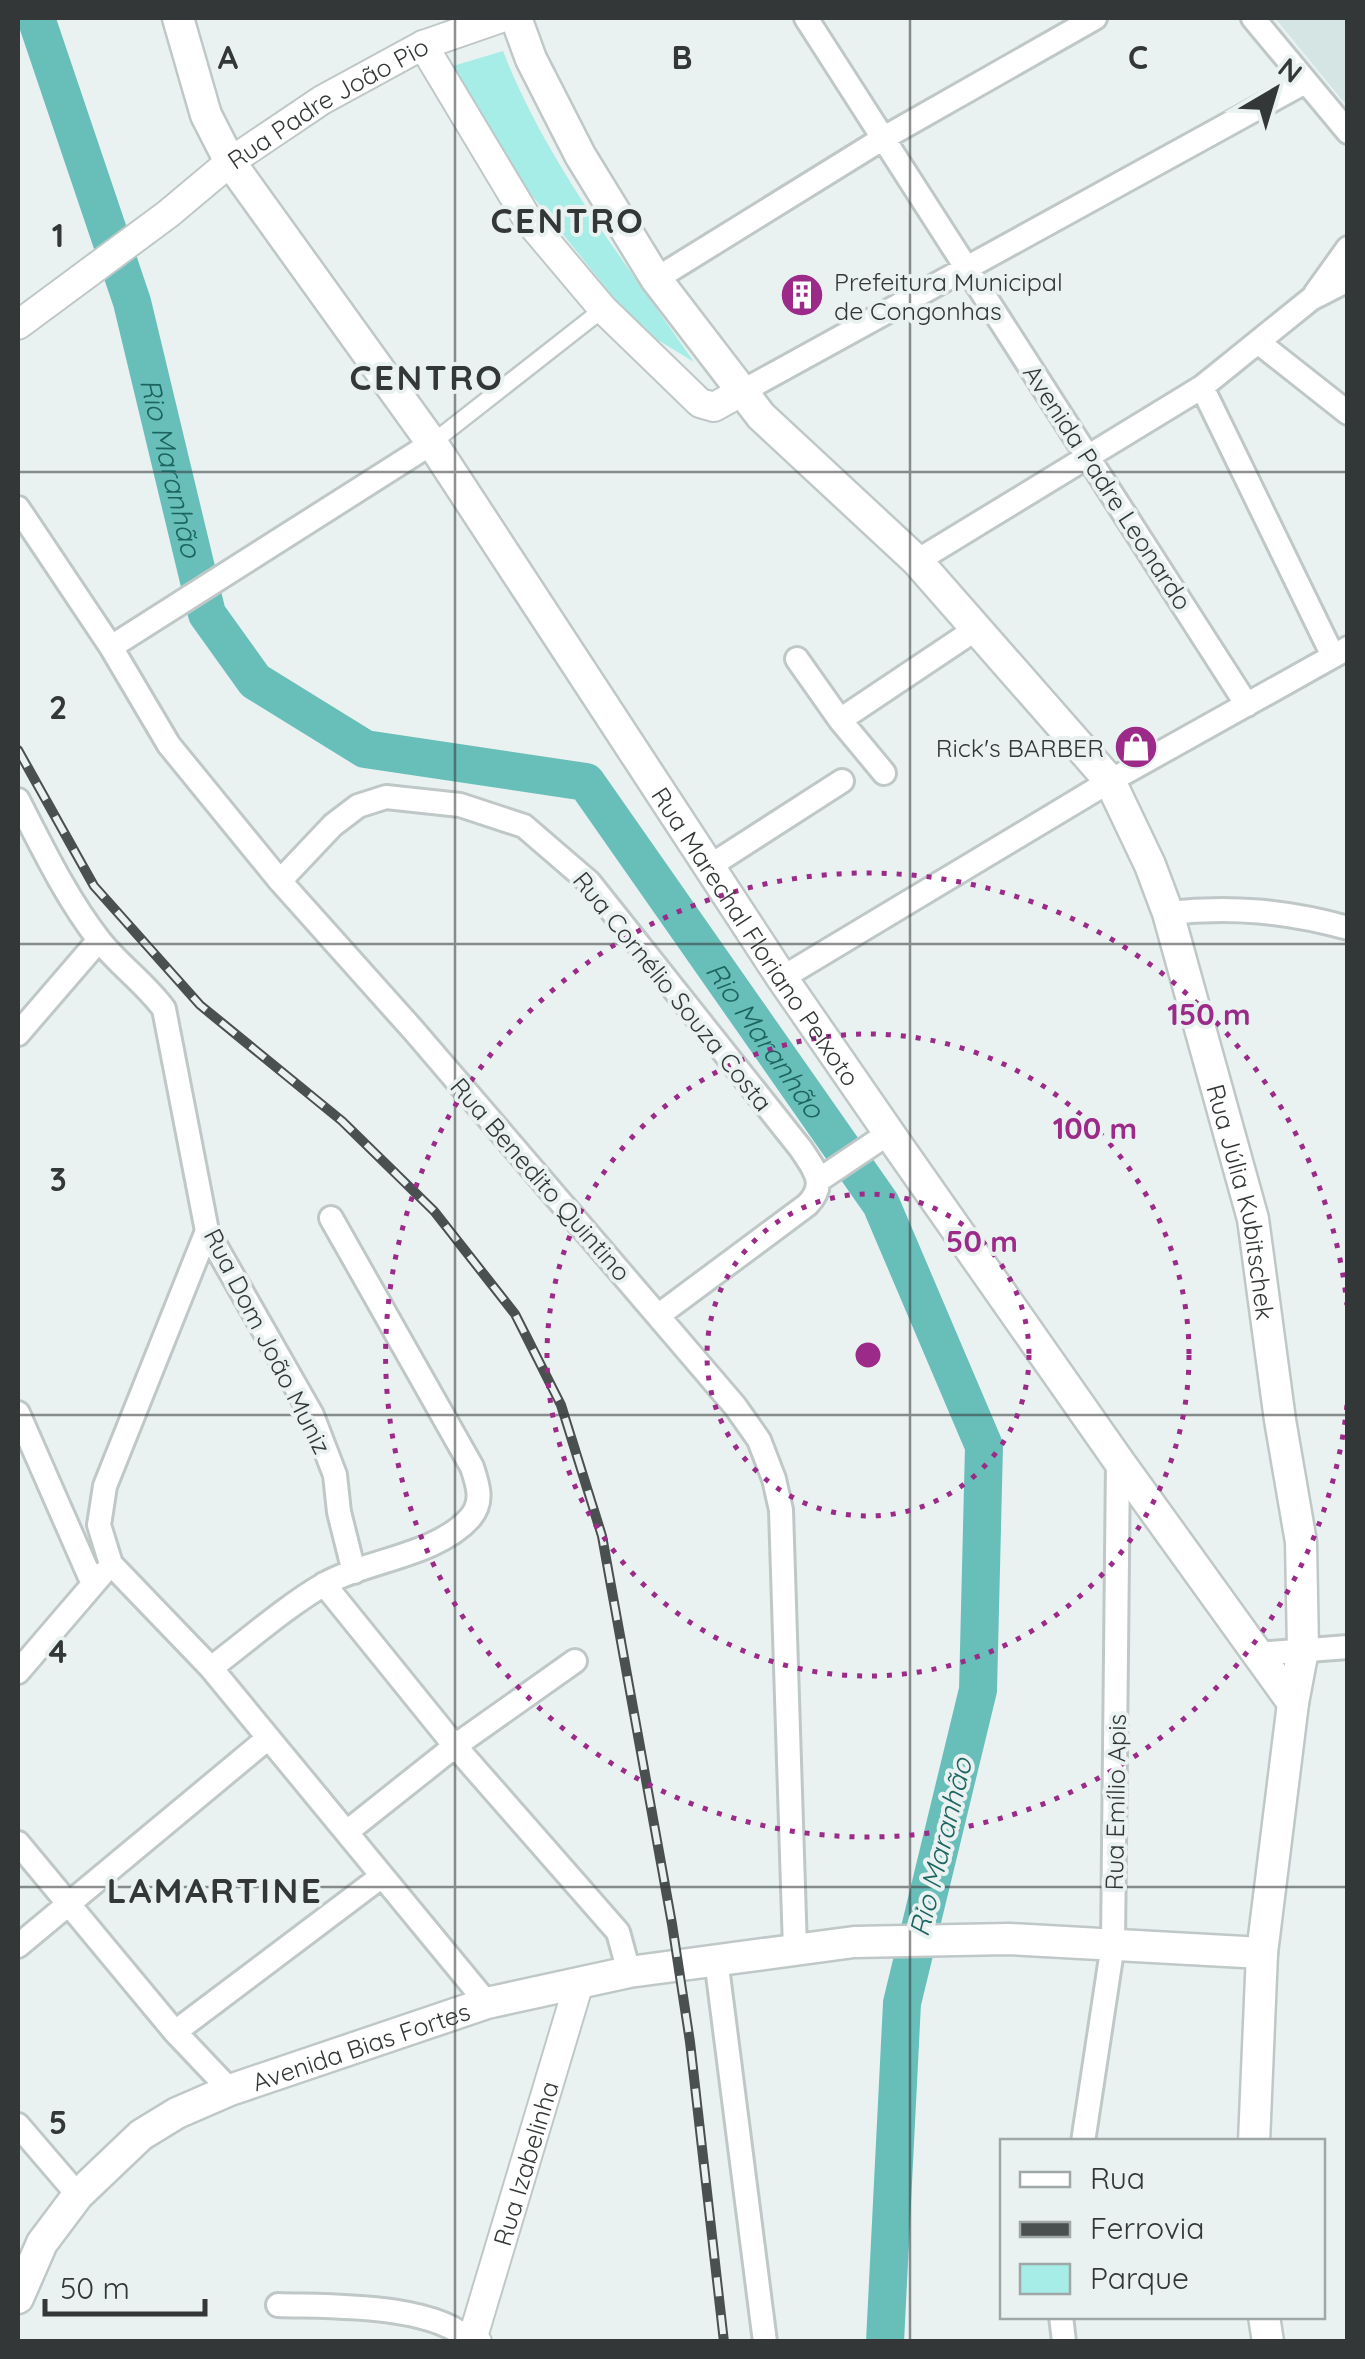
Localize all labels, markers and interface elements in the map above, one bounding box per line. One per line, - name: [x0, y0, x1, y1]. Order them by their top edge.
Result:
- street label: Rua Padre João Pio: [221, 30, 433, 175]
- text: A: [218, 37, 239, 77]
- text: B: [672, 37, 692, 77]
- text: C: [1128, 37, 1148, 77]
- north arrow: [1225, 40, 1325, 140]
- text: N: [1272, 50, 1310, 90]
- district label: CENTRO: [491, 198, 645, 242]
- text: 1: [52, 215, 64, 255]
- place label: Prefeitura Municipal de Congonhas: [834, 266, 1063, 326]
- building icon: Prefeitura Municipal de Congonhas: [779, 272, 825, 318]
- district label: CENTRO: [350, 355, 504, 399]
- street label: Avenida Padre Leonardo: [1017, 359, 1199, 615]
- water label: Rio Maranhão: [133, 375, 210, 562]
- text: 2: [49, 687, 67, 727]
- shop icon: Rick's BARBER: [1113, 724, 1159, 770]
- place label: Rick's BARBER: [936, 732, 1104, 763]
- street label: Rua Marechal Floriano Peixoto: [646, 781, 867, 1091]
- street label: Rua Cornélio Souza Costa: [567, 865, 779, 1117]
- water label: Rio Maranhão: [699, 954, 833, 1125]
- text: 150 m: [1167, 995, 1251, 1033]
- street label: Rua Benedito Quintino: [444, 1071, 638, 1287]
- street label: Rua Júlia Kubitschek: [1201, 1080, 1282, 1322]
- text: 100 m: [1053, 1109, 1137, 1147]
- text: 3: [49, 1159, 67, 1199]
- text: 50 m: [946, 1222, 1018, 1260]
- street label: Rua Dom João Muniz: [198, 1223, 338, 1459]
- centre of rings: [850, 1337, 886, 1373]
- text: 4: [49, 1631, 68, 1671]
- street label: Rua Emílio Apis: [1098, 1714, 1132, 1890]
- water label: Rio Maranhão: [901, 1753, 979, 1940]
- district label: LAMARTINE: [107, 1868, 323, 1912]
- street label: Avenida Bias Fortes: [248, 1995, 474, 2097]
- street label: Rua Izabelinha: [486, 2077, 564, 2249]
- text: 5: [49, 2102, 67, 2142]
- legend: [1000, 2139, 1325, 2319]
- text: Rua: [1090, 2159, 1145, 2197]
- text: Ferrovia: [1090, 2209, 1204, 2247]
- scale bar: [45, 2254, 205, 2316]
- text: Parque: [1090, 2259, 1189, 2297]
- text: 50 m: [60, 2269, 130, 2307]

